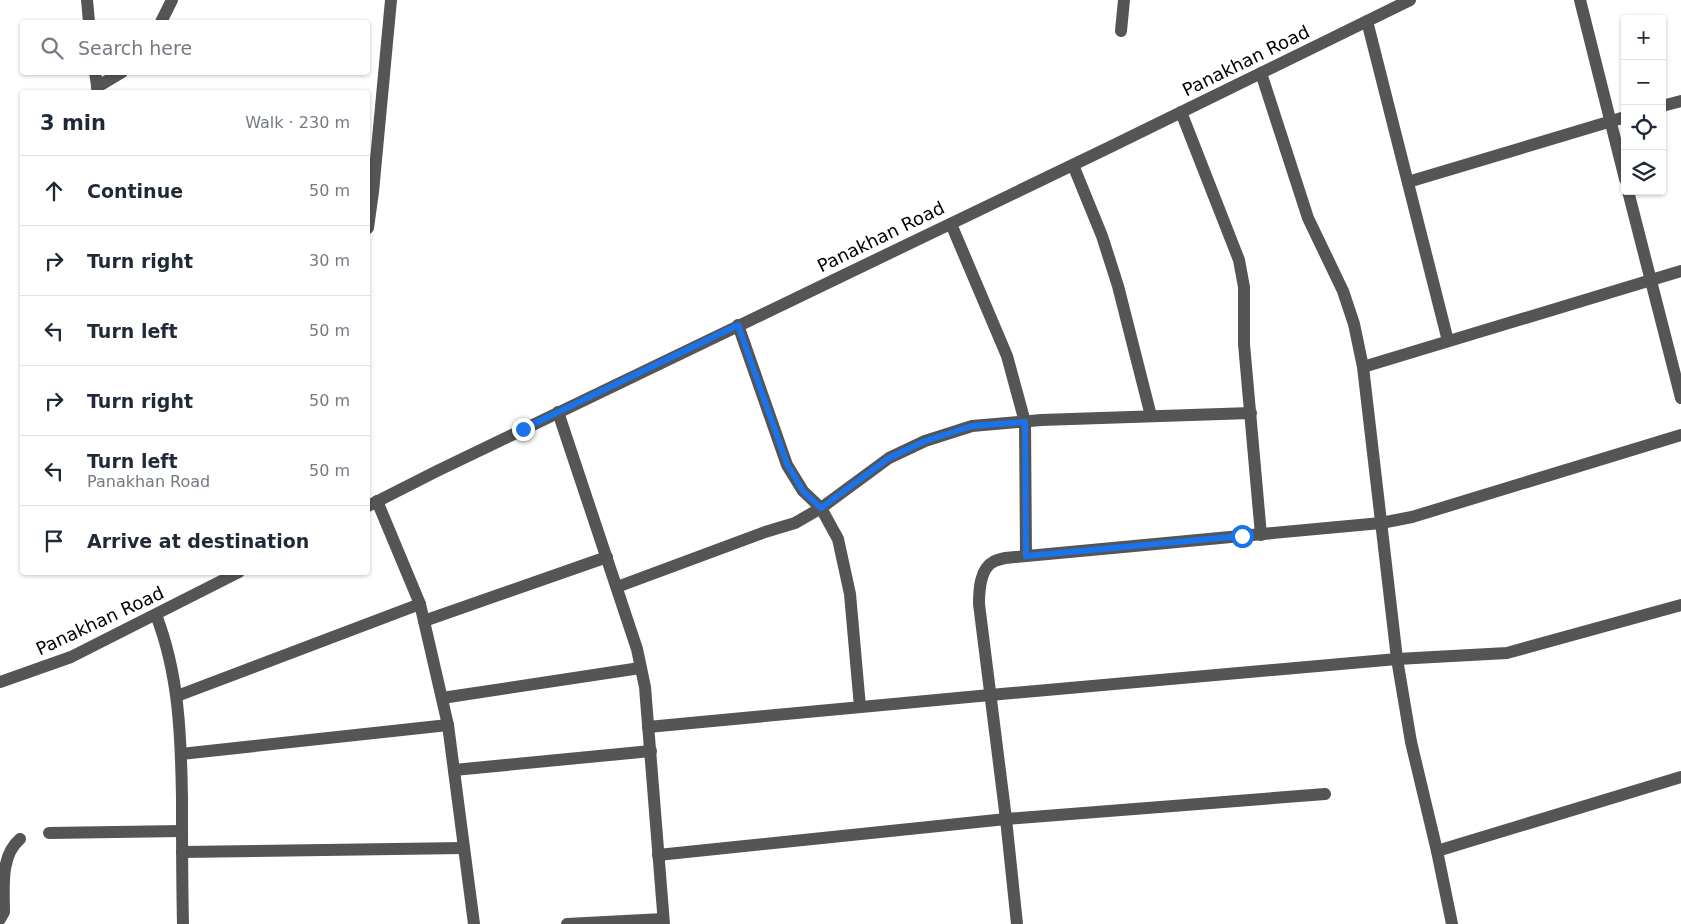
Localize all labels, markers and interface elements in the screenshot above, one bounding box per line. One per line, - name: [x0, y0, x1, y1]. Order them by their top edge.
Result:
- map controls: [1621, 15, 1666, 195]
- button: +: [1621, 15, 1666, 60]
- search box: [20, 20, 370, 75]
- street label: Panakhan Road: [1179, 21, 1313, 100]
- icon: search: [38, 34, 66, 62]
- text: Search here: [78, 37, 192, 59]
- button: −: [1621, 60, 1666, 105]
- button: locate: [1621, 105, 1666, 150]
- text: 3 min: [40, 111, 106, 135]
- text: Walk · 230 m: [245, 113, 350, 132]
- button: layers: [1621, 150, 1666, 195]
- icon: ahead: [40, 177, 68, 205]
- text: Continue: [87, 180, 183, 202]
- text: 50 m: [309, 181, 350, 200]
- street label: Panakhan Road: [814, 197, 948, 276]
- icon: right: [40, 247, 68, 275]
- text: Turn right: [87, 250, 193, 272]
- text: 30 m: [309, 251, 350, 270]
- icon: left: [40, 317, 68, 345]
- text: Turn left: [87, 320, 178, 342]
- text: 50 m: [309, 321, 350, 340]
- icon: right: [40, 387, 68, 415]
- text: Turn right: [87, 390, 193, 412]
- text: 50 m: [309, 391, 350, 410]
- route end: [512, 418, 535, 441]
- text: Turn left: [87, 450, 178, 472]
- icon: left: [40, 457, 68, 485]
- text: 50 m: [309, 461, 350, 480]
- text: Panakhan Road: [87, 472, 210, 491]
- route start: [1231, 525, 1254, 548]
- icon: arrive: [40, 527, 68, 555]
- text: Arrive at destination: [87, 530, 309, 552]
- street label: Panakhan Road: [33, 582, 167, 659]

